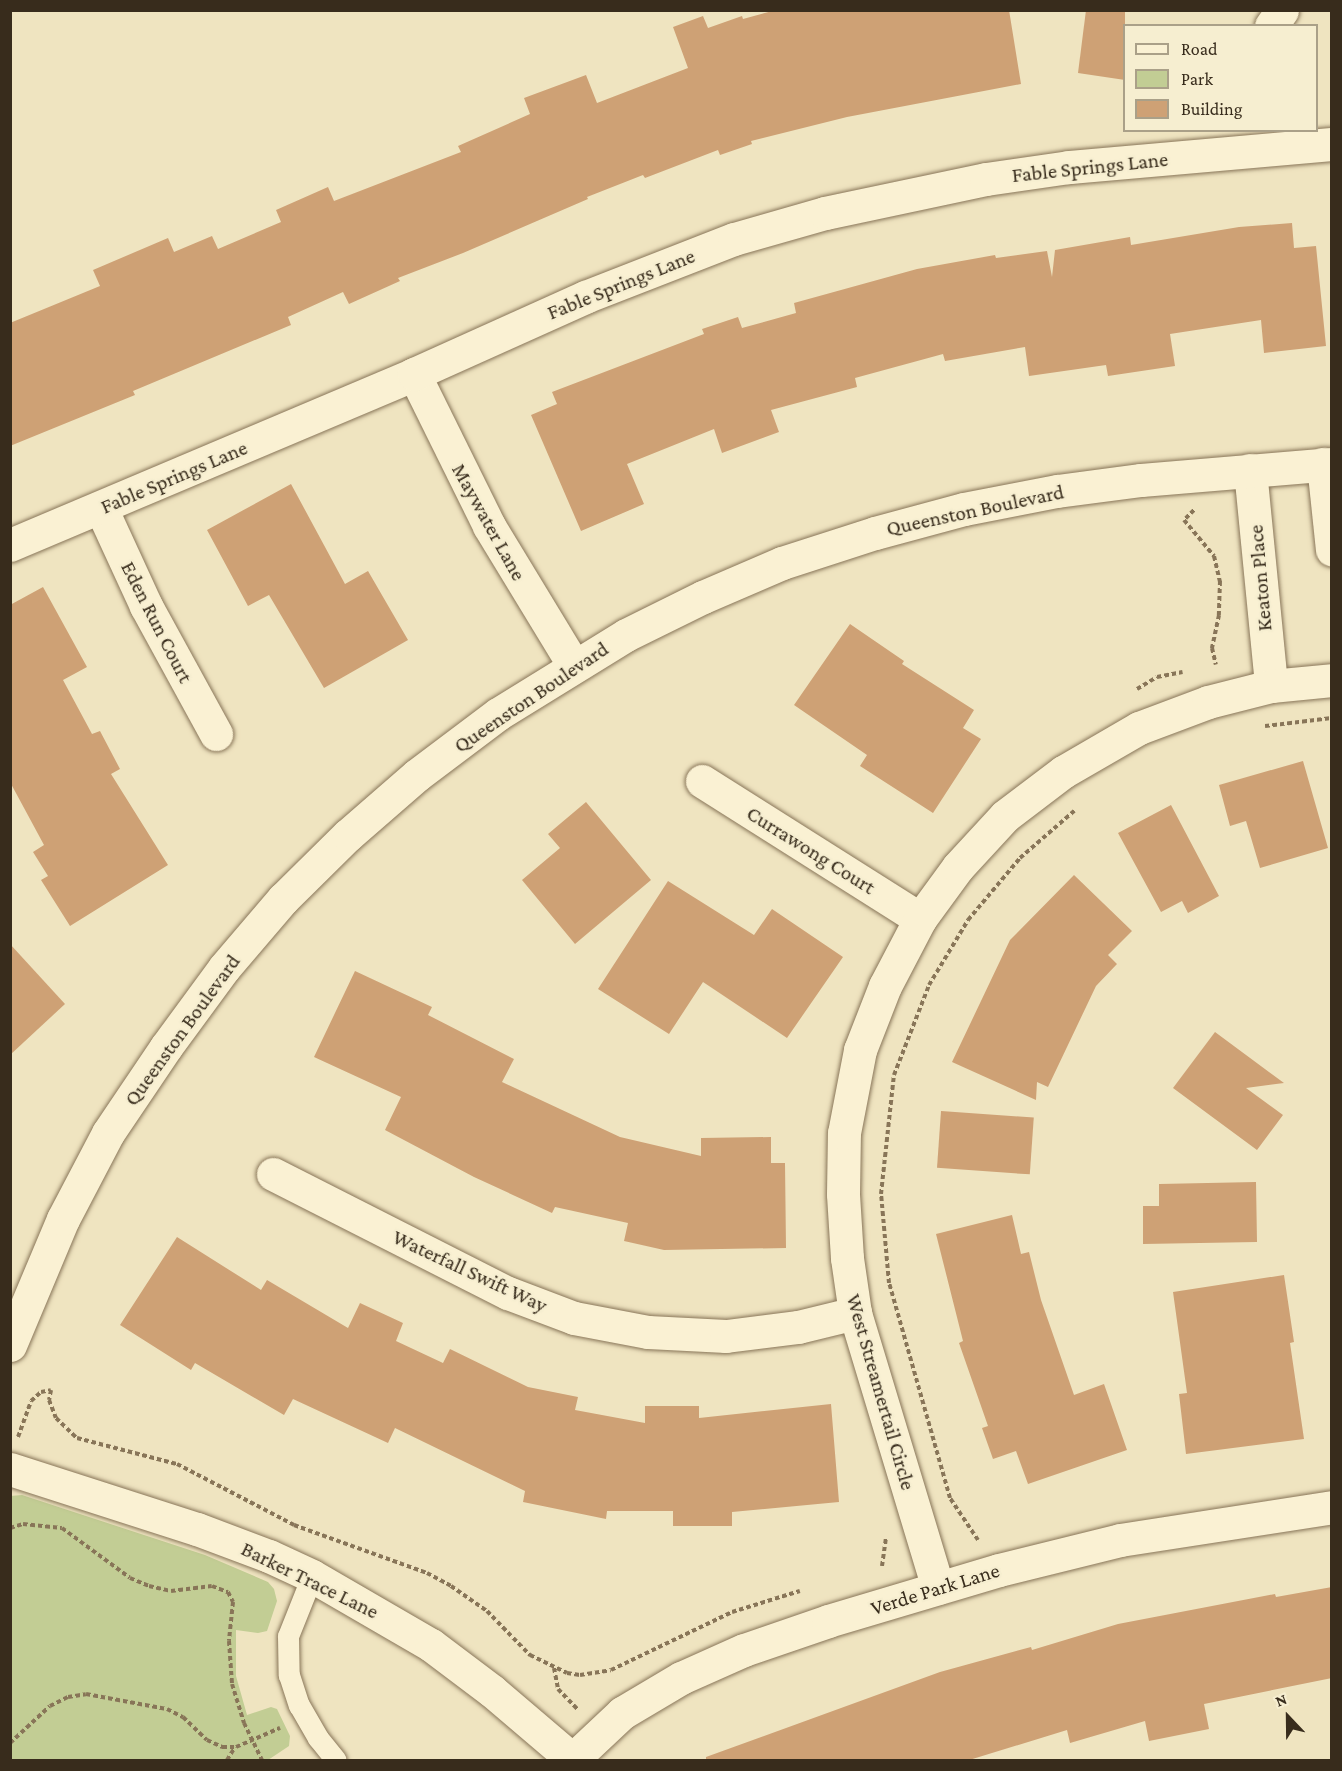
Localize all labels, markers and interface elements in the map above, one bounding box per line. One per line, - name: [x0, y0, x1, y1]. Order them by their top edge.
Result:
- legend: [1123, 24, 1318, 132]
- text: Road: [1181, 39, 1218, 59]
- text: Park: [1181, 69, 1213, 89]
- text: Building: [1181, 99, 1242, 119]
- street label: Fable Springs Lane: [1011, 146, 1169, 188]
- street label: Fable Springs Lane: [543, 243, 699, 325]
- street label: Fable Springs Lane: [97, 435, 251, 519]
- street label: Maywater Lane: [446, 459, 532, 585]
- street label: Queenston Boulevard: [884, 479, 1066, 541]
- street label: Keaton Place: [1243, 524, 1277, 632]
- street label: Eden Run Court: [116, 557, 198, 687]
- street label: Queenston Boulevard: [449, 636, 613, 758]
- street label: Currawong Court: [742, 800, 880, 900]
- street label: Queenston Boulevard: [119, 950, 245, 1110]
- street label: Waterfall Swift Way: [389, 1224, 551, 1318]
- street label: West Streamertail Circle: [841, 1291, 921, 1493]
- street label: Barker Trace Lane: [237, 1536, 383, 1624]
- street label: Verde Park Lane: [867, 1557, 1003, 1621]
- north arrow: [1258, 1687, 1318, 1747]
- text: N: [1273, 1690, 1289, 1710]

